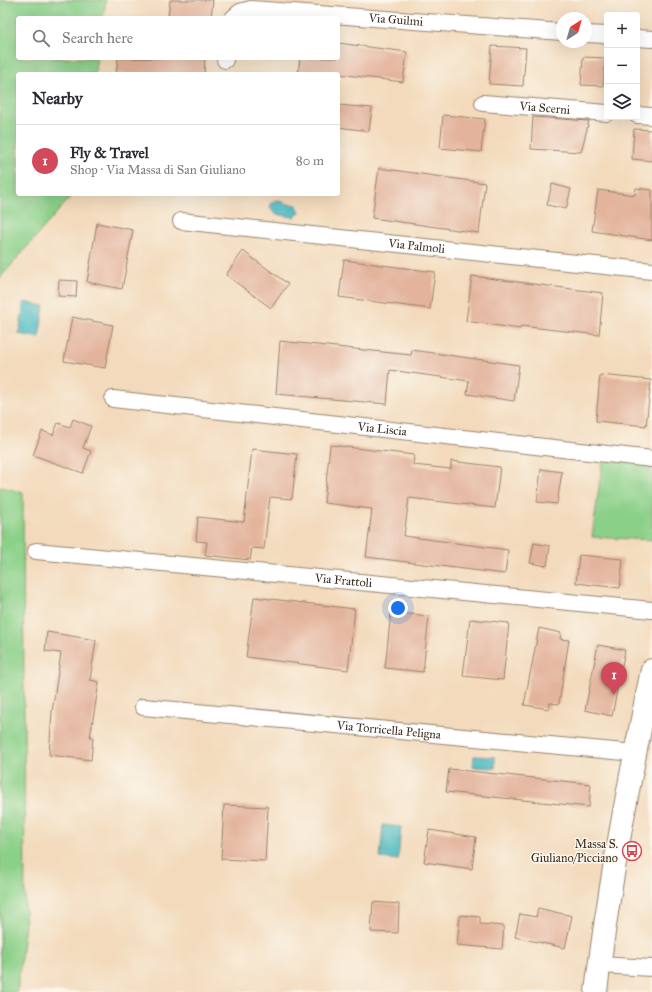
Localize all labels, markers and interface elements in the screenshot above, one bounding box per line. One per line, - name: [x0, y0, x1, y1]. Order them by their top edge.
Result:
- street label: Via Guilmi: [367, 11, 424, 29]
- north arrow: [556, 12, 592, 48]
- map controls: [604, 12, 640, 120]
- button: +: [604, 12, 640, 48]
- search box: [16, 16, 340, 60]
- icon: search: [30, 27, 52, 49]
- text: Search here: [62, 29, 133, 47]
- button: −: [604, 48, 640, 84]
- button: layers: [604, 84, 640, 120]
- text: Nearby: [32, 88, 83, 109]
- street label: Via Scerni: [518, 99, 571, 117]
- text: Fly & Travel: [70, 144, 149, 162]
- text: 1: [42, 153, 48, 169]
- text: 80 m: [296, 153, 324, 169]
- text: Shop · Via Massa di San Giuliano: [70, 162, 246, 178]
- street label: Via Palmoli: [387, 236, 446, 256]
- street label: Via Liscia: [356, 419, 409, 439]
- street label: Via Frattoli: [313, 571, 374, 590]
- your location: [388, 598, 408, 618]
- pin: 1: [601, 662, 627, 695]
- street label: Via Torricella Peligna: [335, 718, 443, 742]
- place label: Massa S. Giuliano/Picciano: [531, 837, 618, 865]
- bus stop icon: Massa S. Giuliano/Picciano: [621, 840, 643, 862]

